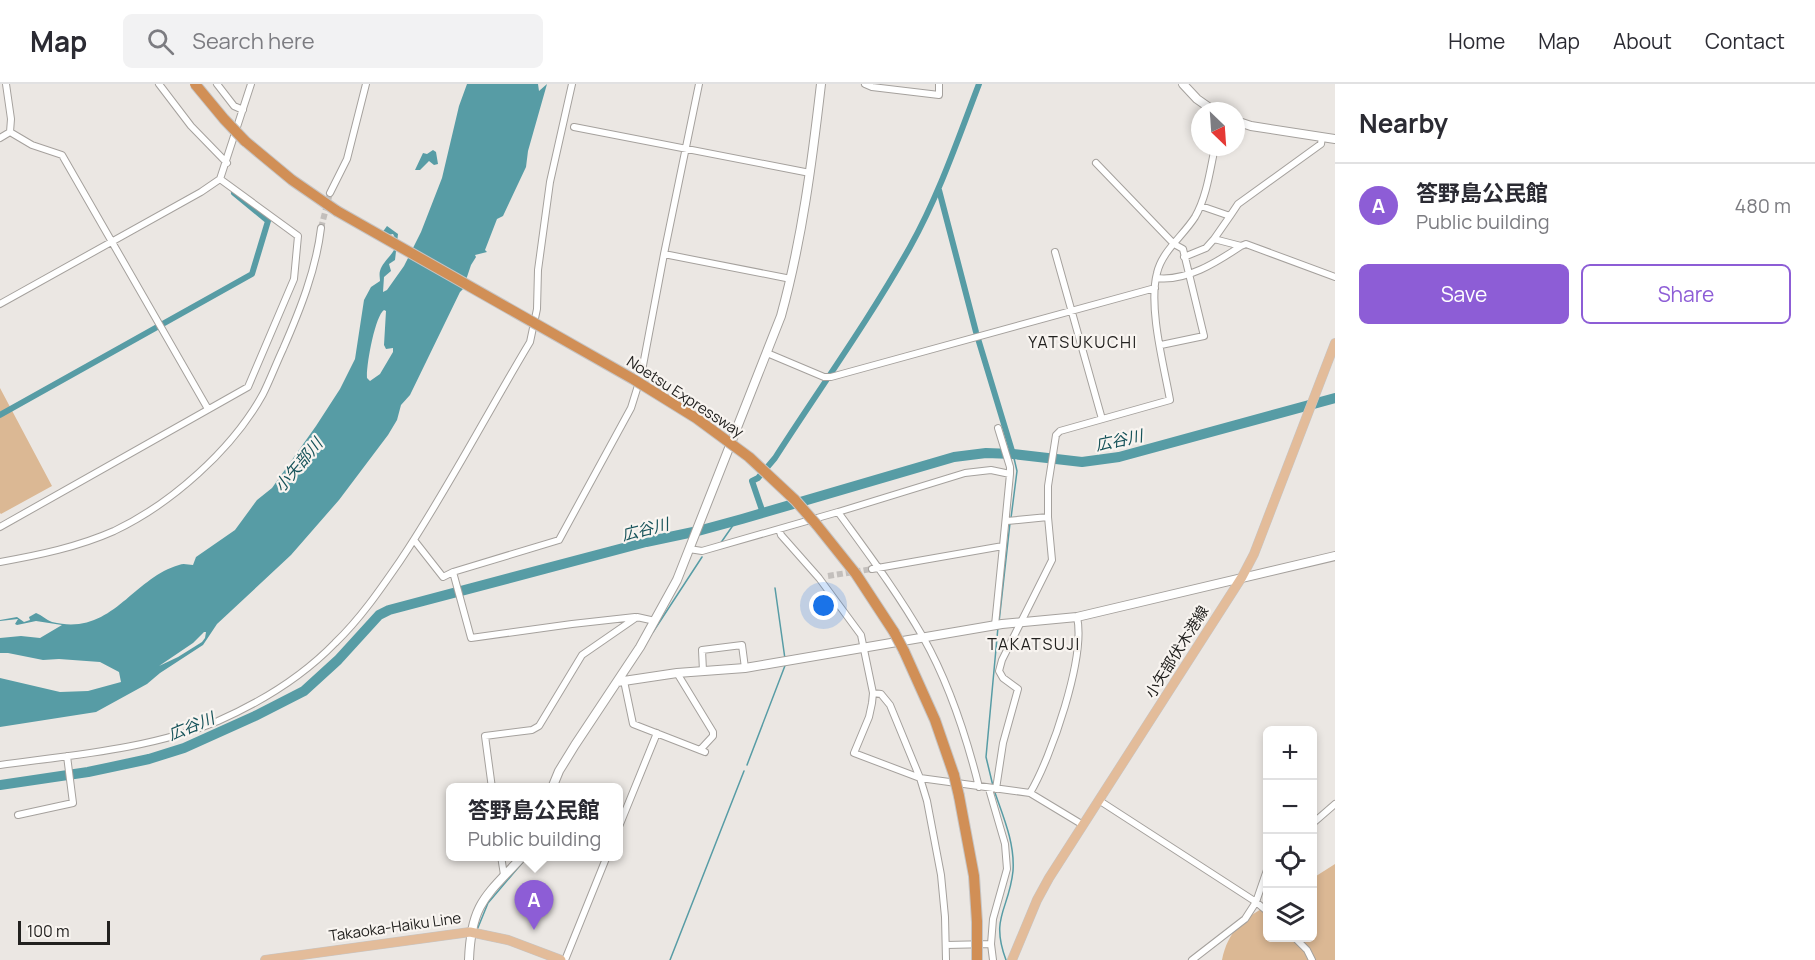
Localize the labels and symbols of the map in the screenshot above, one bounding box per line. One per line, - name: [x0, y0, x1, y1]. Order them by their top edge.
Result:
- north arrow: [1191, 102, 1245, 156]
- district label: YATSUKUCHI: [1028, 331, 1138, 353]
- street label: Noetsu Expressway: [623, 351, 748, 442]
- water label: 広谷川: [1093, 424, 1147, 456]
- water label: 小矢部川: [269, 432, 328, 497]
- water label: 広谷川: [619, 512, 673, 545]
- your location: [809, 591, 838, 620]
- street label: 小矢部伏木港線: [1140, 602, 1213, 702]
- district label: TAKATSUJI: [987, 633, 1081, 655]
- water label: 広谷川: [165, 706, 219, 745]
- pin: A: [514, 880, 554, 930]
- street label: Takaoka-Haiku Line: [328, 907, 463, 946]
- scale bar: [18, 918, 110, 946]

